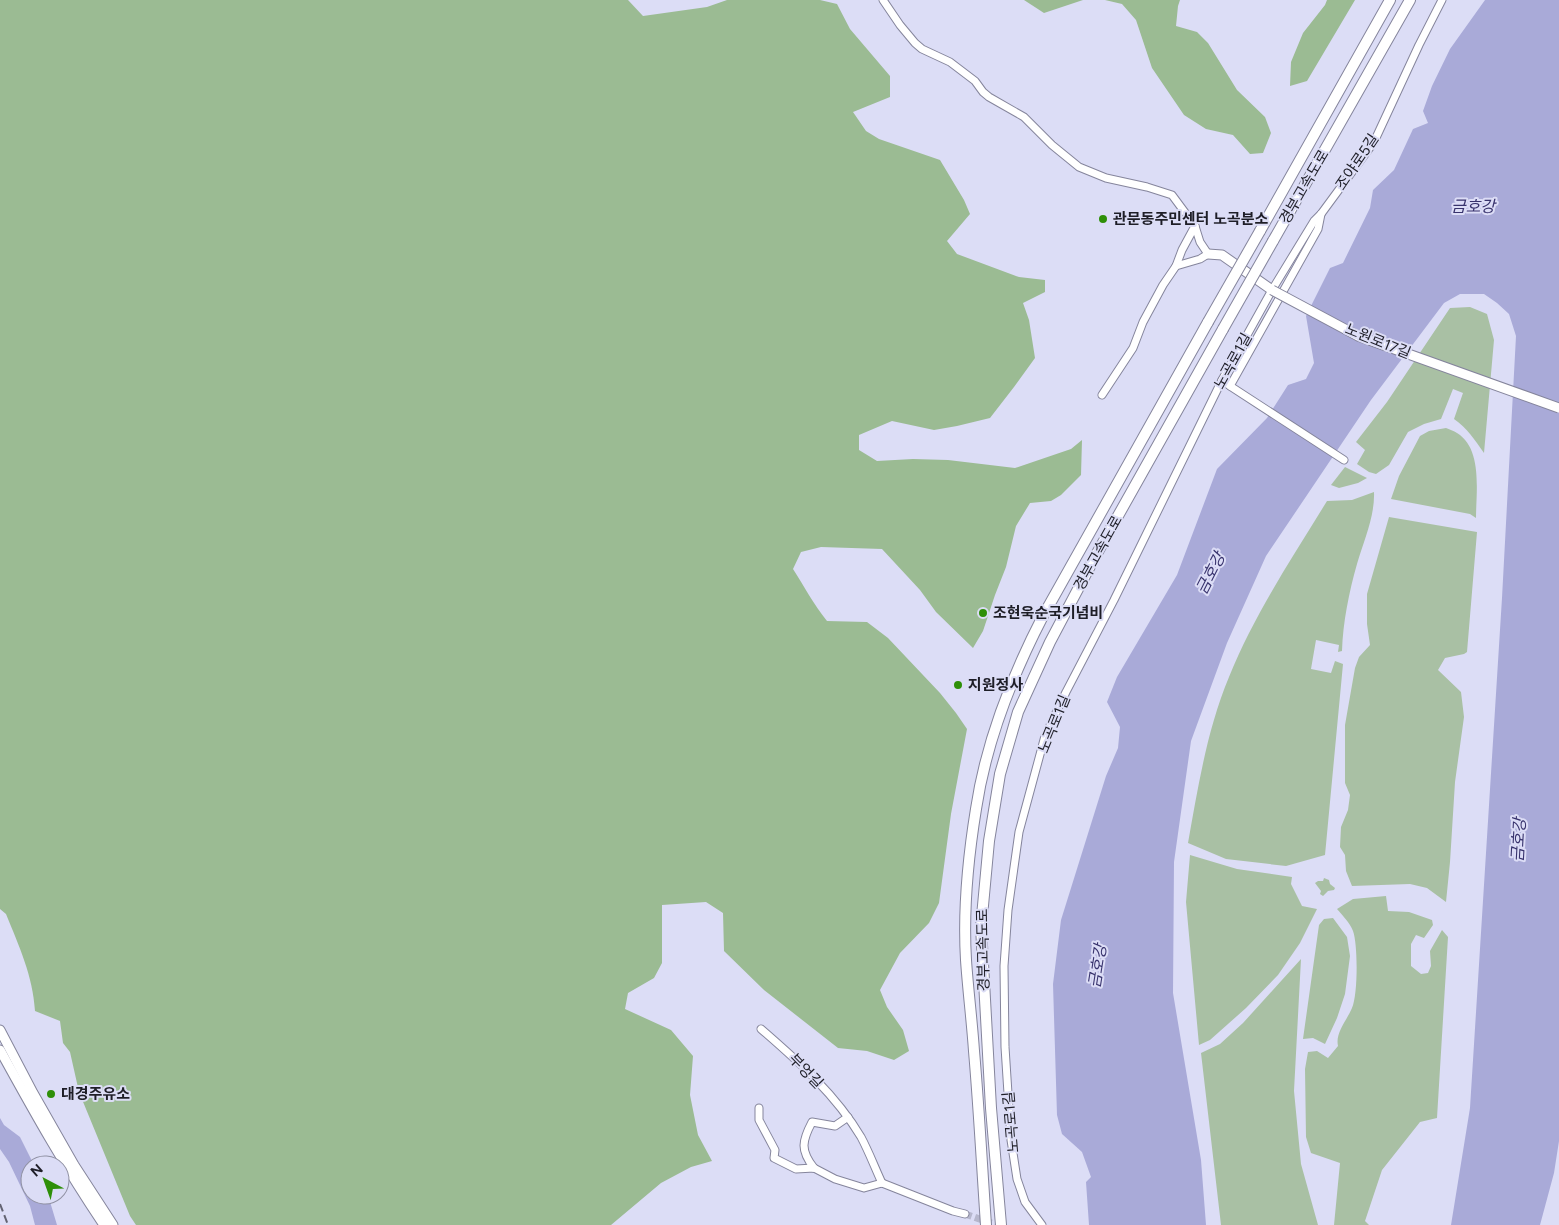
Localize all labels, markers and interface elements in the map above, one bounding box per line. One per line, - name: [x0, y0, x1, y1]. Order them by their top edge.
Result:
- street label: 조야로5길: [1332, 131, 1382, 193]
- street label: 경부고속도로: [1276, 147, 1332, 227]
- water label: 금호강: [1451, 197, 1497, 216]
- place label: 관문동주민센터 노곡분소: [1113, 210, 1269, 228]
- marker: 관문동주민센터 노곡분소: [1097, 213, 1109, 225]
- street label: 노원로17길: [1342, 320, 1414, 362]
- street label: 노곡로1길: [1210, 330, 1256, 392]
- street label: 경부고속도로: [1070, 512, 1126, 594]
- water label: 금호강: [1192, 547, 1230, 597]
- place label: 조현욱순국기념비: [993, 604, 1103, 622]
- marker: 조현욱순국기념비: [977, 607, 989, 619]
- place label: 지원정사: [968, 676, 1023, 694]
- marker: 지원정사: [952, 679, 964, 691]
- street label: 노곡로1길: [1034, 692, 1074, 756]
- water label: 금호강: [1508, 815, 1529, 863]
- street label: 경부고속도로: [973, 908, 993, 992]
- water label: 금호강: [1085, 941, 1111, 989]
- street label: 부엉길: [785, 1050, 827, 1092]
- place label: 대경주유소: [61, 1085, 130, 1103]
- marker: 대경주유소: [45, 1088, 57, 1100]
- street label: 노곡로1길: [999, 1091, 1023, 1153]
- north arrow: [20, 1155, 70, 1205]
- text: N: [27, 1161, 46, 1181]

